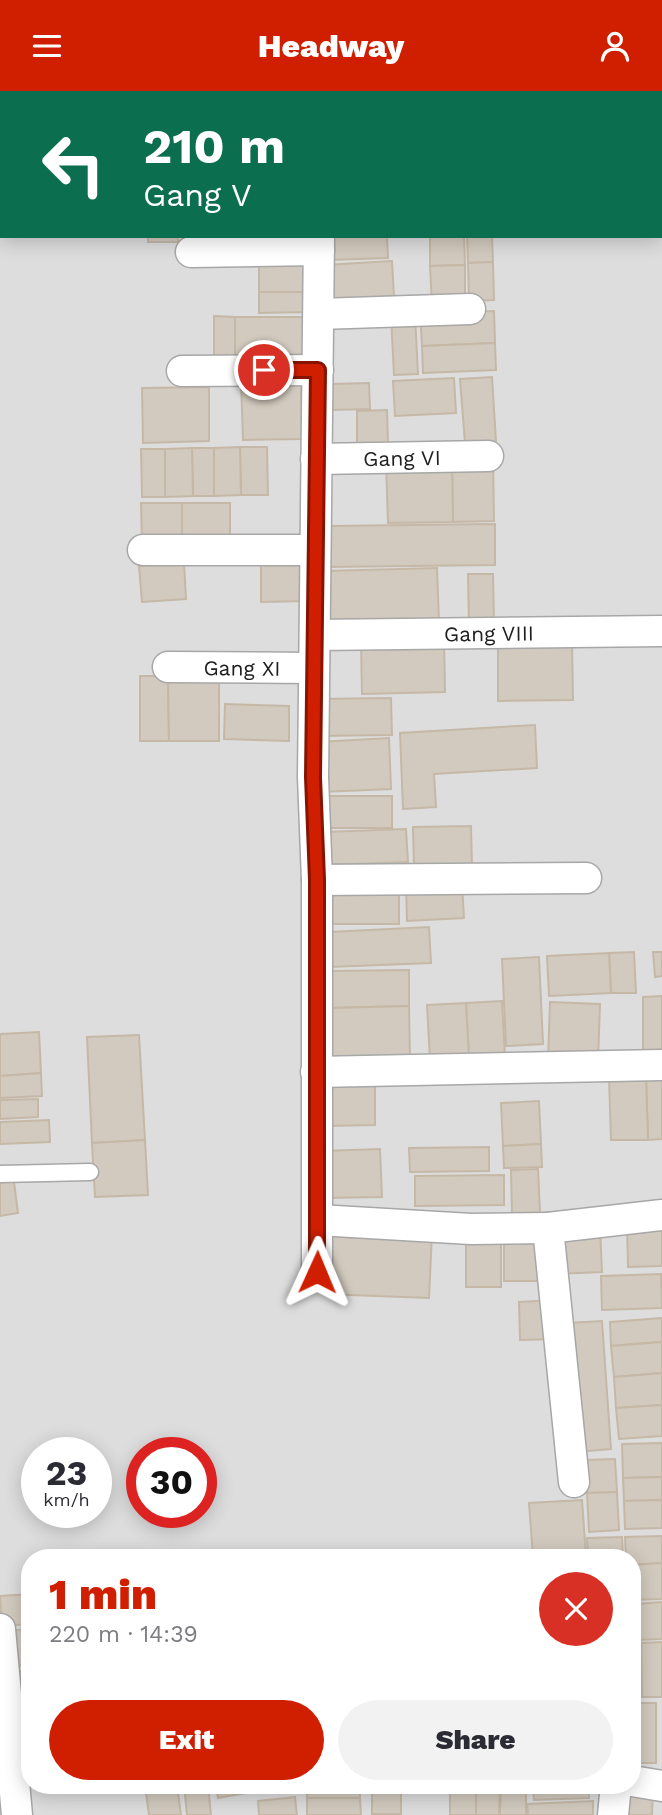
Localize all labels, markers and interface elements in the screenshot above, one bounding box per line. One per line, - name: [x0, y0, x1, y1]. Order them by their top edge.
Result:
- icon: menu: [28, 27, 66, 65]
- text: Headway: [258, 27, 404, 65]
- icon: person: [596, 27, 634, 65]
- text: 210 m: [143, 117, 285, 175]
- icon: left: [28, 119, 119, 210]
- text: Gang V: [143, 176, 252, 214]
- pin: [234, 340, 294, 400]
- icon: arrive: [245, 351, 283, 389]
- street label: Gang VI: [363, 444, 441, 471]
- street label: Gang VIII: [444, 620, 534, 646]
- street label: Gang XI: [203, 655, 281, 680]
- position arrow: [280, 1235, 354, 1309]
- speed limit sign: 30: [126, 1437, 217, 1528]
- text: 23: [46, 1452, 87, 1494]
- text: km/h: [43, 1489, 90, 1510]
- text: 1 min: [49, 1570, 157, 1619]
- button: close: [539, 1572, 613, 1646]
- text: 220 m · 14:39: [49, 1621, 198, 1648]
- button: Exit: [49, 1700, 324, 1780]
- button: Share: [338, 1700, 613, 1780]

